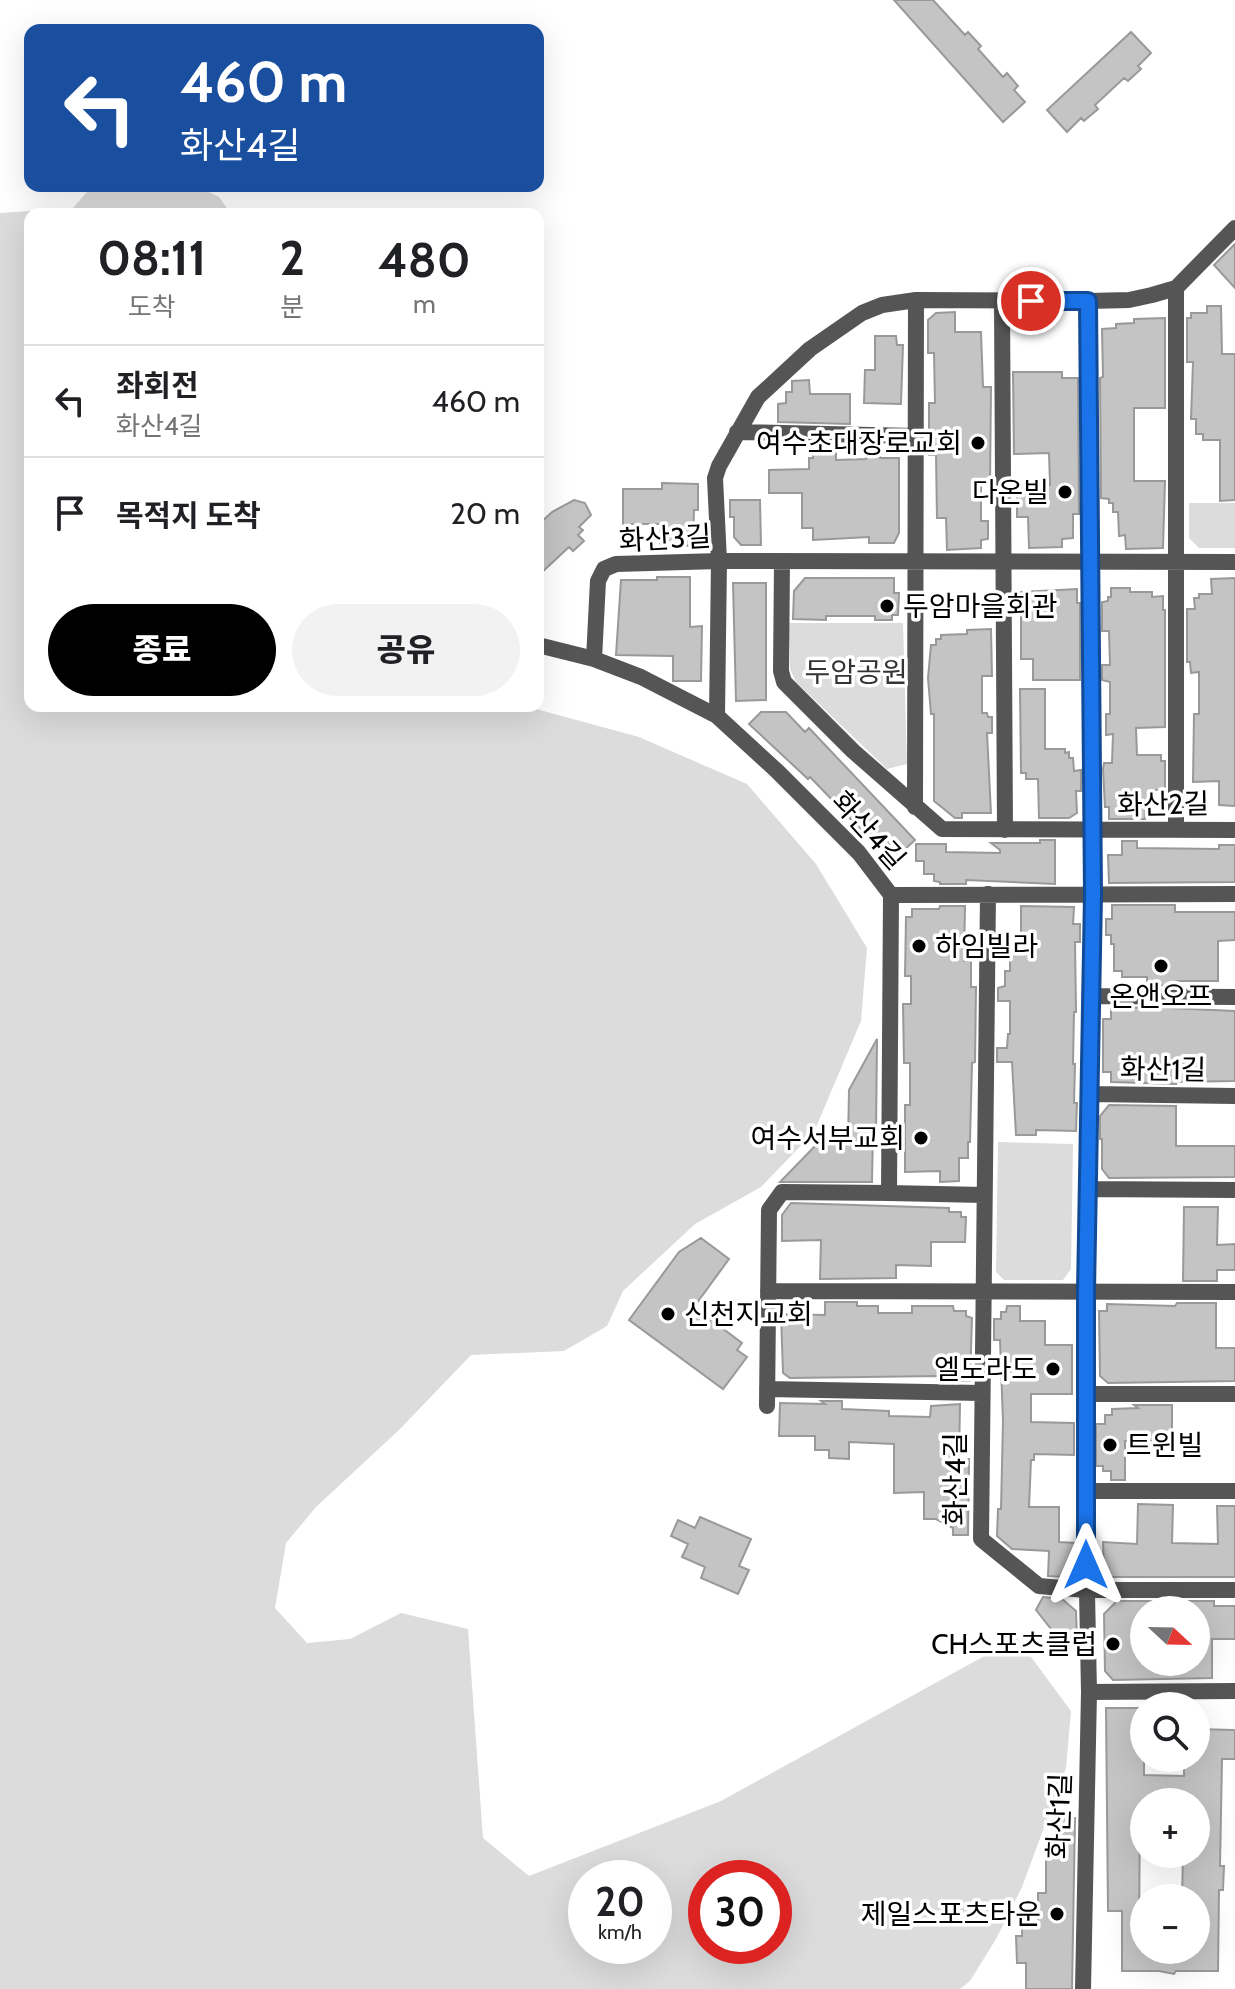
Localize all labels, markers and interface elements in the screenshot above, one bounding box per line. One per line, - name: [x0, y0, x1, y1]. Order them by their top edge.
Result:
- text: 460 m: [180, 48, 347, 116]
- icon: left: [48, 56, 152, 160]
- text: 화산4길: [180, 123, 300, 167]
- text: 08:11: [97, 229, 206, 287]
- text: 2: [279, 229, 305, 287]
- text: 480: [378, 231, 471, 289]
- pin: [997, 267, 1065, 335]
- icon: arrive: [1009, 279, 1053, 323]
- text: m: [413, 288, 436, 320]
- text: 도착: [128, 291, 176, 323]
- text: 분: [280, 291, 304, 323]
- text: 좌회전: [116, 367, 199, 404]
- icon: left: [48, 379, 92, 423]
- text: 460 m: [432, 383, 520, 420]
- text: 화산4길: [116, 410, 203, 442]
- place label: 여수초대장로교회: [756, 426, 962, 460]
- marker: 여수초대장로교회: [969, 434, 987, 452]
- place label: 다온빌: [972, 475, 1049, 509]
- marker: 다온빌: [1056, 483, 1074, 501]
- icon: arrive: [48, 491, 92, 535]
- text: 20 m: [450, 495, 520, 532]
- text: 목적지 도착: [116, 497, 261, 534]
- street label: 화산3길: [618, 519, 712, 557]
- place label: 두암마을회관: [903, 589, 1058, 623]
- marker: 두암마을회관: [878, 597, 896, 615]
- button: 종료: [48, 604, 276, 696]
- button: 공유: [292, 604, 520, 696]
- park label: 두암공원: [804, 655, 908, 689]
- street label: 화산4길: [825, 784, 913, 876]
- street label: 화산2길: [1117, 786, 1209, 822]
- place label: 하임빌라: [935, 929, 1038, 963]
- marker: 하임빌라: [910, 937, 928, 955]
- marker: 온앤오프: [1152, 957, 1170, 975]
- place label: 온앤오프: [1109, 979, 1213, 1013]
- street label: 화산1길: [1119, 1051, 1207, 1087]
- place label: 여수서부교회: [750, 1121, 905, 1155]
- marker: 여수서부교회: [912, 1129, 930, 1147]
- place label: 신천지교회: [684, 1297, 813, 1331]
- marker: 신천지교회: [659, 1305, 677, 1323]
- place label: 엘도라도: [934, 1352, 1037, 1386]
- marker: 엘도라도: [1044, 1360, 1062, 1378]
- place label: 트윈빌: [1126, 1428, 1203, 1462]
- street label: 화산4길: [938, 1432, 972, 1526]
- marker: 트윈빌: [1101, 1436, 1119, 1454]
- position arrow: [1044, 1523, 1128, 1607]
- north arrow: [1130, 1596, 1210, 1676]
- map controls: [1130, 1596, 1210, 1964]
- place label: CH스포츠클럽: [931, 1627, 1097, 1661]
- marker: CH스포츠클럽: [1104, 1635, 1122, 1653]
- button: search: [1130, 1692, 1210, 1772]
- street label: 화산1길: [1041, 1772, 1077, 1860]
- button: +: [1130, 1788, 1210, 1868]
- speed limit sign: 30: [688, 1860, 792, 1964]
- text: 20: [595, 1877, 645, 1926]
- button: −: [1130, 1884, 1210, 1964]
- place label: 제일스포츠타운: [861, 1897, 1041, 1931]
- marker: 제일스포츠타운: [1048, 1905, 1066, 1923]
- text: km/h: [598, 1920, 642, 1944]

